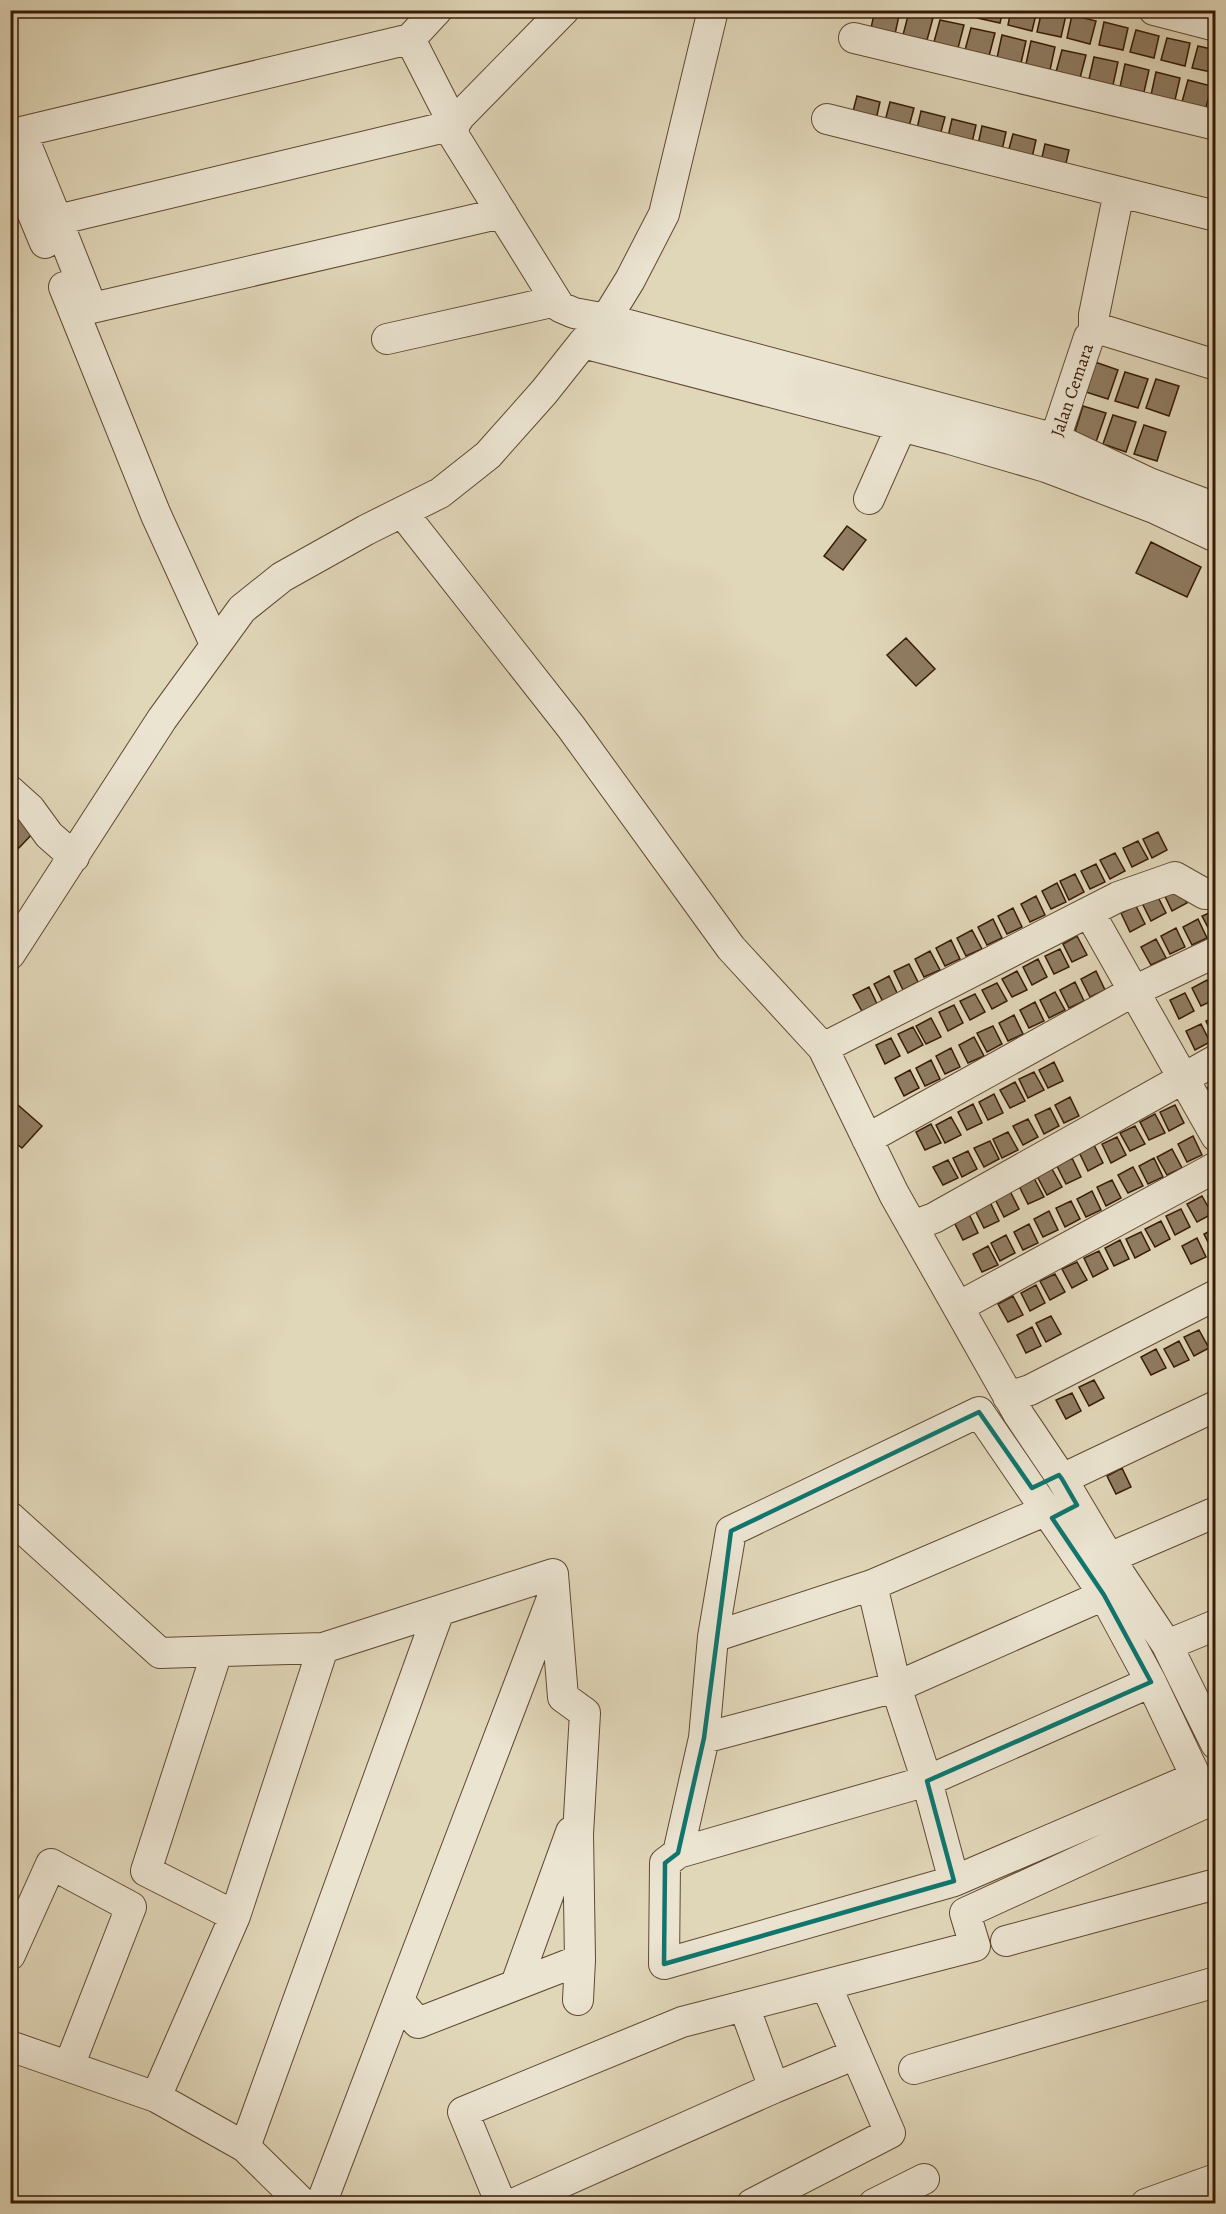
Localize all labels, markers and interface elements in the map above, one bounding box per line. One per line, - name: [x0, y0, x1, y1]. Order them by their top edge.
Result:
- street label: Jalan Cemara: [1045, 339, 1099, 440]

